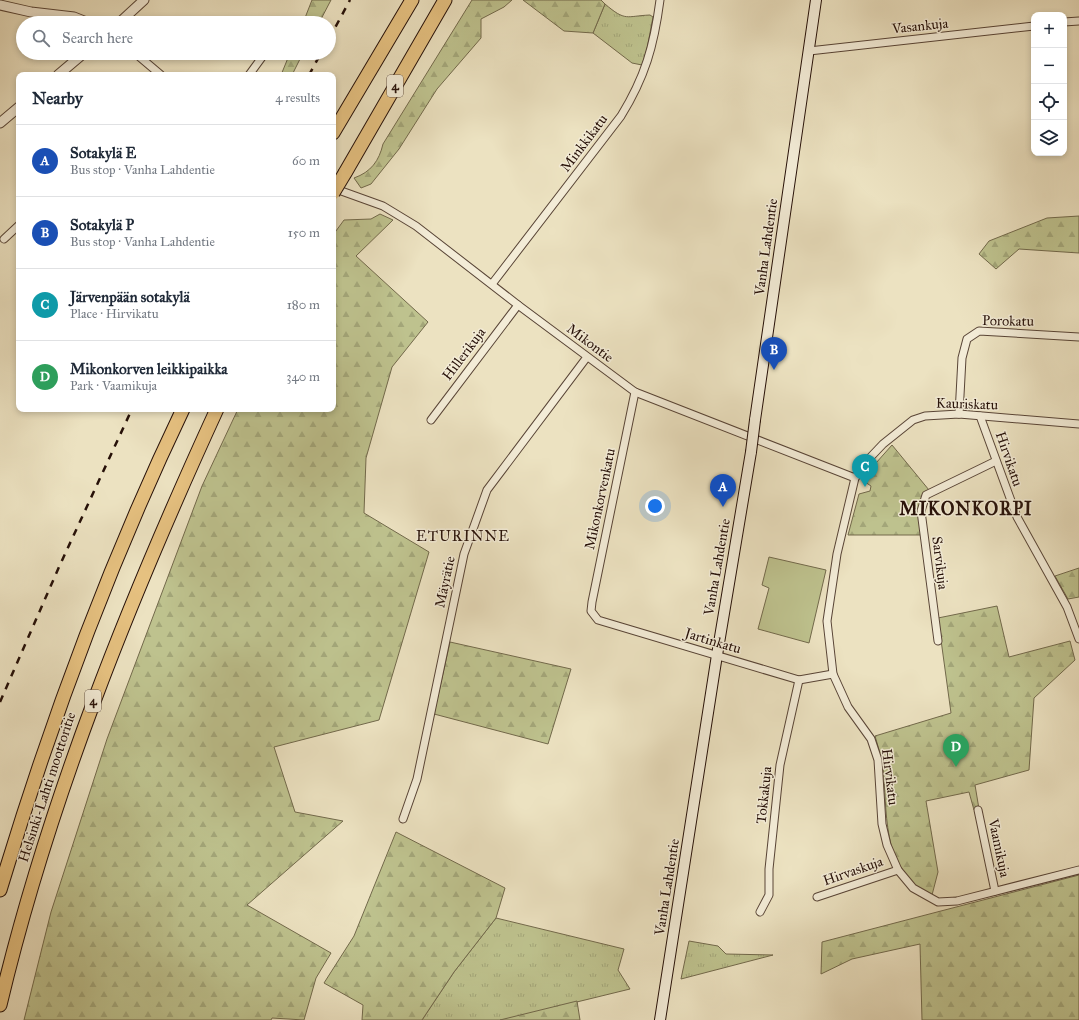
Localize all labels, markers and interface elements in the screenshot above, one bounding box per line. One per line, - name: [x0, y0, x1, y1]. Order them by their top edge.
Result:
- map controls: [1031, 12, 1067, 156]
- button: +: [1031, 12, 1067, 48]
- street label: Vasankuja: [890, 15, 949, 38]
- search box: [16, 16, 336, 60]
- icon: search: [30, 27, 52, 49]
- text: Search here: [62, 29, 133, 47]
- button: −: [1031, 48, 1067, 84]
- road number: 4: [387, 75, 403, 97]
- button: locate: [1031, 84, 1067, 120]
- text: Nearby: [32, 88, 83, 109]
- text: 4 results: [275, 90, 320, 106]
- street label: Minkkikatu: [557, 110, 611, 175]
- button: layers: [1031, 120, 1067, 156]
- text: Sotakylä E: [70, 144, 136, 162]
- text: A: [41, 153, 49, 169]
- text: 60 m: [292, 153, 320, 169]
- text: Bus stop · Vanha Lahdentie: [70, 162, 215, 178]
- street label: Vanha Lahdentie: [751, 197, 781, 298]
- text: Sotakylä P: [70, 216, 134, 234]
- text: B: [41, 225, 49, 241]
- text: 150 m: [288, 225, 320, 241]
- text: Bus stop · Vanha Lahdentie: [70, 234, 215, 250]
- text: Järvenpään sotakylä: [70, 288, 190, 306]
- text: C: [41, 297, 49, 313]
- text: 180 m: [287, 297, 320, 313]
- text: Place · Hirvikatu: [70, 306, 159, 322]
- street label: Porokatu: [982, 312, 1035, 330]
- street label: Mikontie: [563, 320, 617, 366]
- street label: Hillerikuja: [439, 324, 489, 384]
- pin: B: [761, 337, 787, 370]
- text: Mikonkorven leikkipaikka: [70, 360, 228, 378]
- text: D: [40, 369, 50, 385]
- text: 340 m: [286, 369, 320, 385]
- text: Park · Vaamikuja: [70, 378, 157, 394]
- street label: Kauriskatu: [936, 394, 999, 414]
- street label: Hirvikatu: [992, 429, 1026, 489]
- street label: Mikonkorvenkatu: [581, 446, 619, 551]
- pin: C: [852, 454, 878, 487]
- pin: A: [710, 474, 736, 507]
- your location: [645, 496, 665, 516]
- district label: MIKONKORPI: [899, 498, 1033, 520]
- street label: Vanha Lahdentie: [700, 517, 734, 618]
- district label: ETURINNE: [416, 527, 510, 545]
- street label: Sarvikuja: [928, 536, 952, 591]
- street label: Mäyrätie: [431, 554, 459, 609]
- street label: Jartinkatu: [681, 624, 744, 659]
- road number: 4: [85, 690, 101, 712]
- street label: Helsinki-Lahti moottoritie: [15, 710, 79, 864]
- pin: D: [943, 734, 969, 767]
- street label: Hirvikatu: [878, 748, 902, 807]
- street label: Tokkakuja: [753, 765, 775, 825]
- street label: Vaamikuja: [984, 816, 1014, 879]
- street label: Vanha Lahdentie: [651, 837, 683, 938]
- street label: Hirvaskuja: [821, 853, 885, 889]

